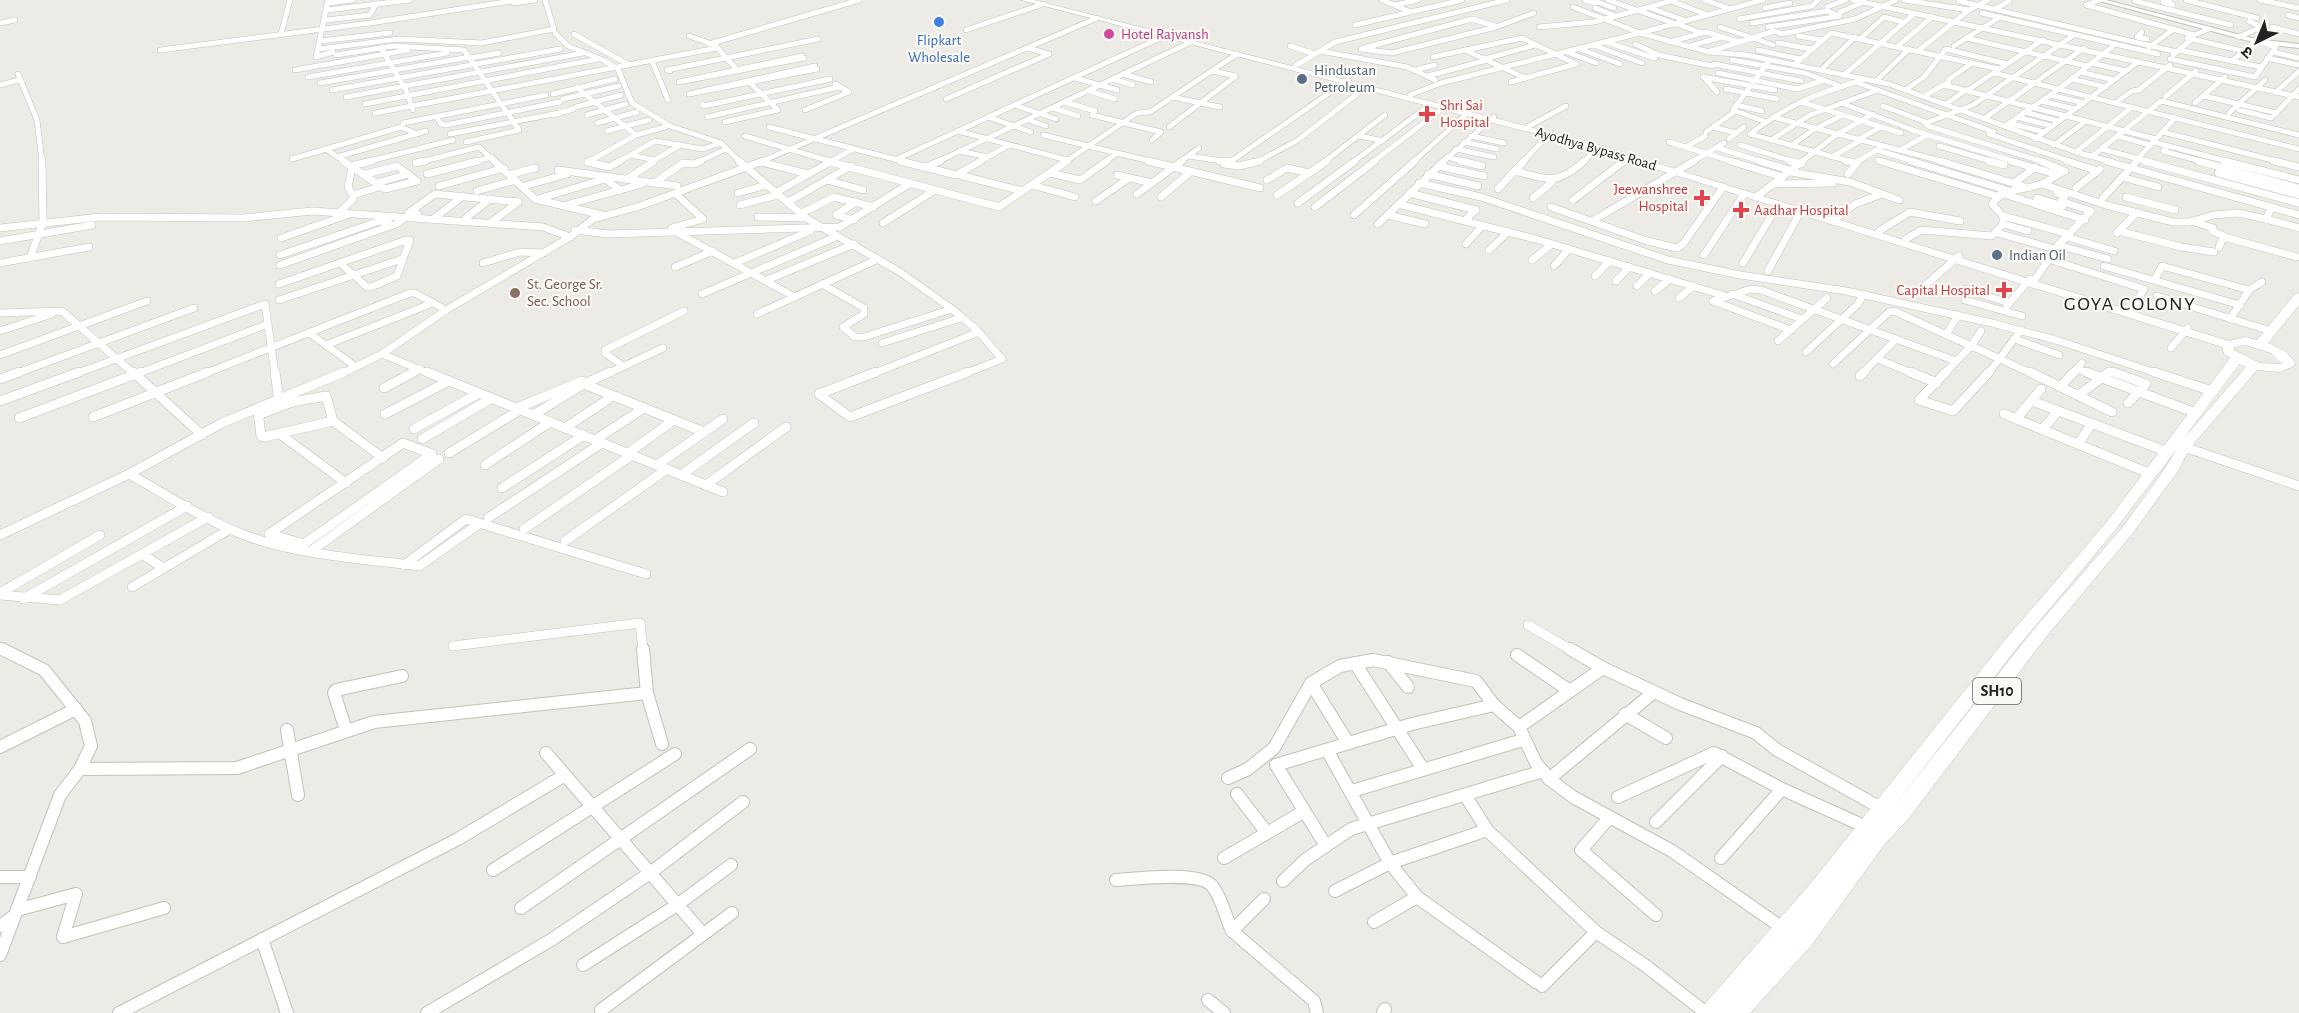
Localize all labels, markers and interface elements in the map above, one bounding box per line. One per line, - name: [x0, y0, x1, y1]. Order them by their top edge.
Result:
- north arrow: [2227, 12, 2287, 72]
- marker: Flipkart Wholesale: [932, 15, 946, 29]
- marker: Hotel Rajvansh: [1102, 27, 1116, 41]
- place label: Hotel Rajvansh: [1121, 27, 1209, 42]
- place label: Flipkart Wholesale: [908, 33, 970, 65]
- text: उ: [2238, 43, 2256, 61]
- place label: Hindustan Petroleum: [1314, 63, 1376, 95]
- marker: Hindustan Petroleum: [1295, 72, 1309, 86]
- place label: Shri Sai Hospital: [1440, 98, 1490, 130]
- marker: Shri Sai Hospital: [1418, 105, 1436, 123]
- street label: Ayodhya Bypass Road: [1534, 125, 1658, 174]
- place label: Jeewanshree Hospital: [1614, 182, 1688, 214]
- marker: Jeewanshree Hospital: [1693, 189, 1711, 207]
- marker: Aadhar Hospital: [1732, 201, 1750, 219]
- place label: Aadhar Hospital: [1754, 203, 1849, 218]
- marker: Indian Oil: [1990, 248, 2004, 262]
- place label: Indian Oil: [2009, 248, 2066, 263]
- place label: St. George Sr. Sec. School: [527, 277, 603, 309]
- marker: Capital Hospital: [1995, 281, 2013, 299]
- place label: Capital Hospital: [1897, 283, 1990, 298]
- marker: St. George Sr. Sec. School: [508, 286, 522, 300]
- district label: GOYA COLONY: [2064, 294, 2196, 314]
- road number: SH10: [1973, 678, 2021, 704]

